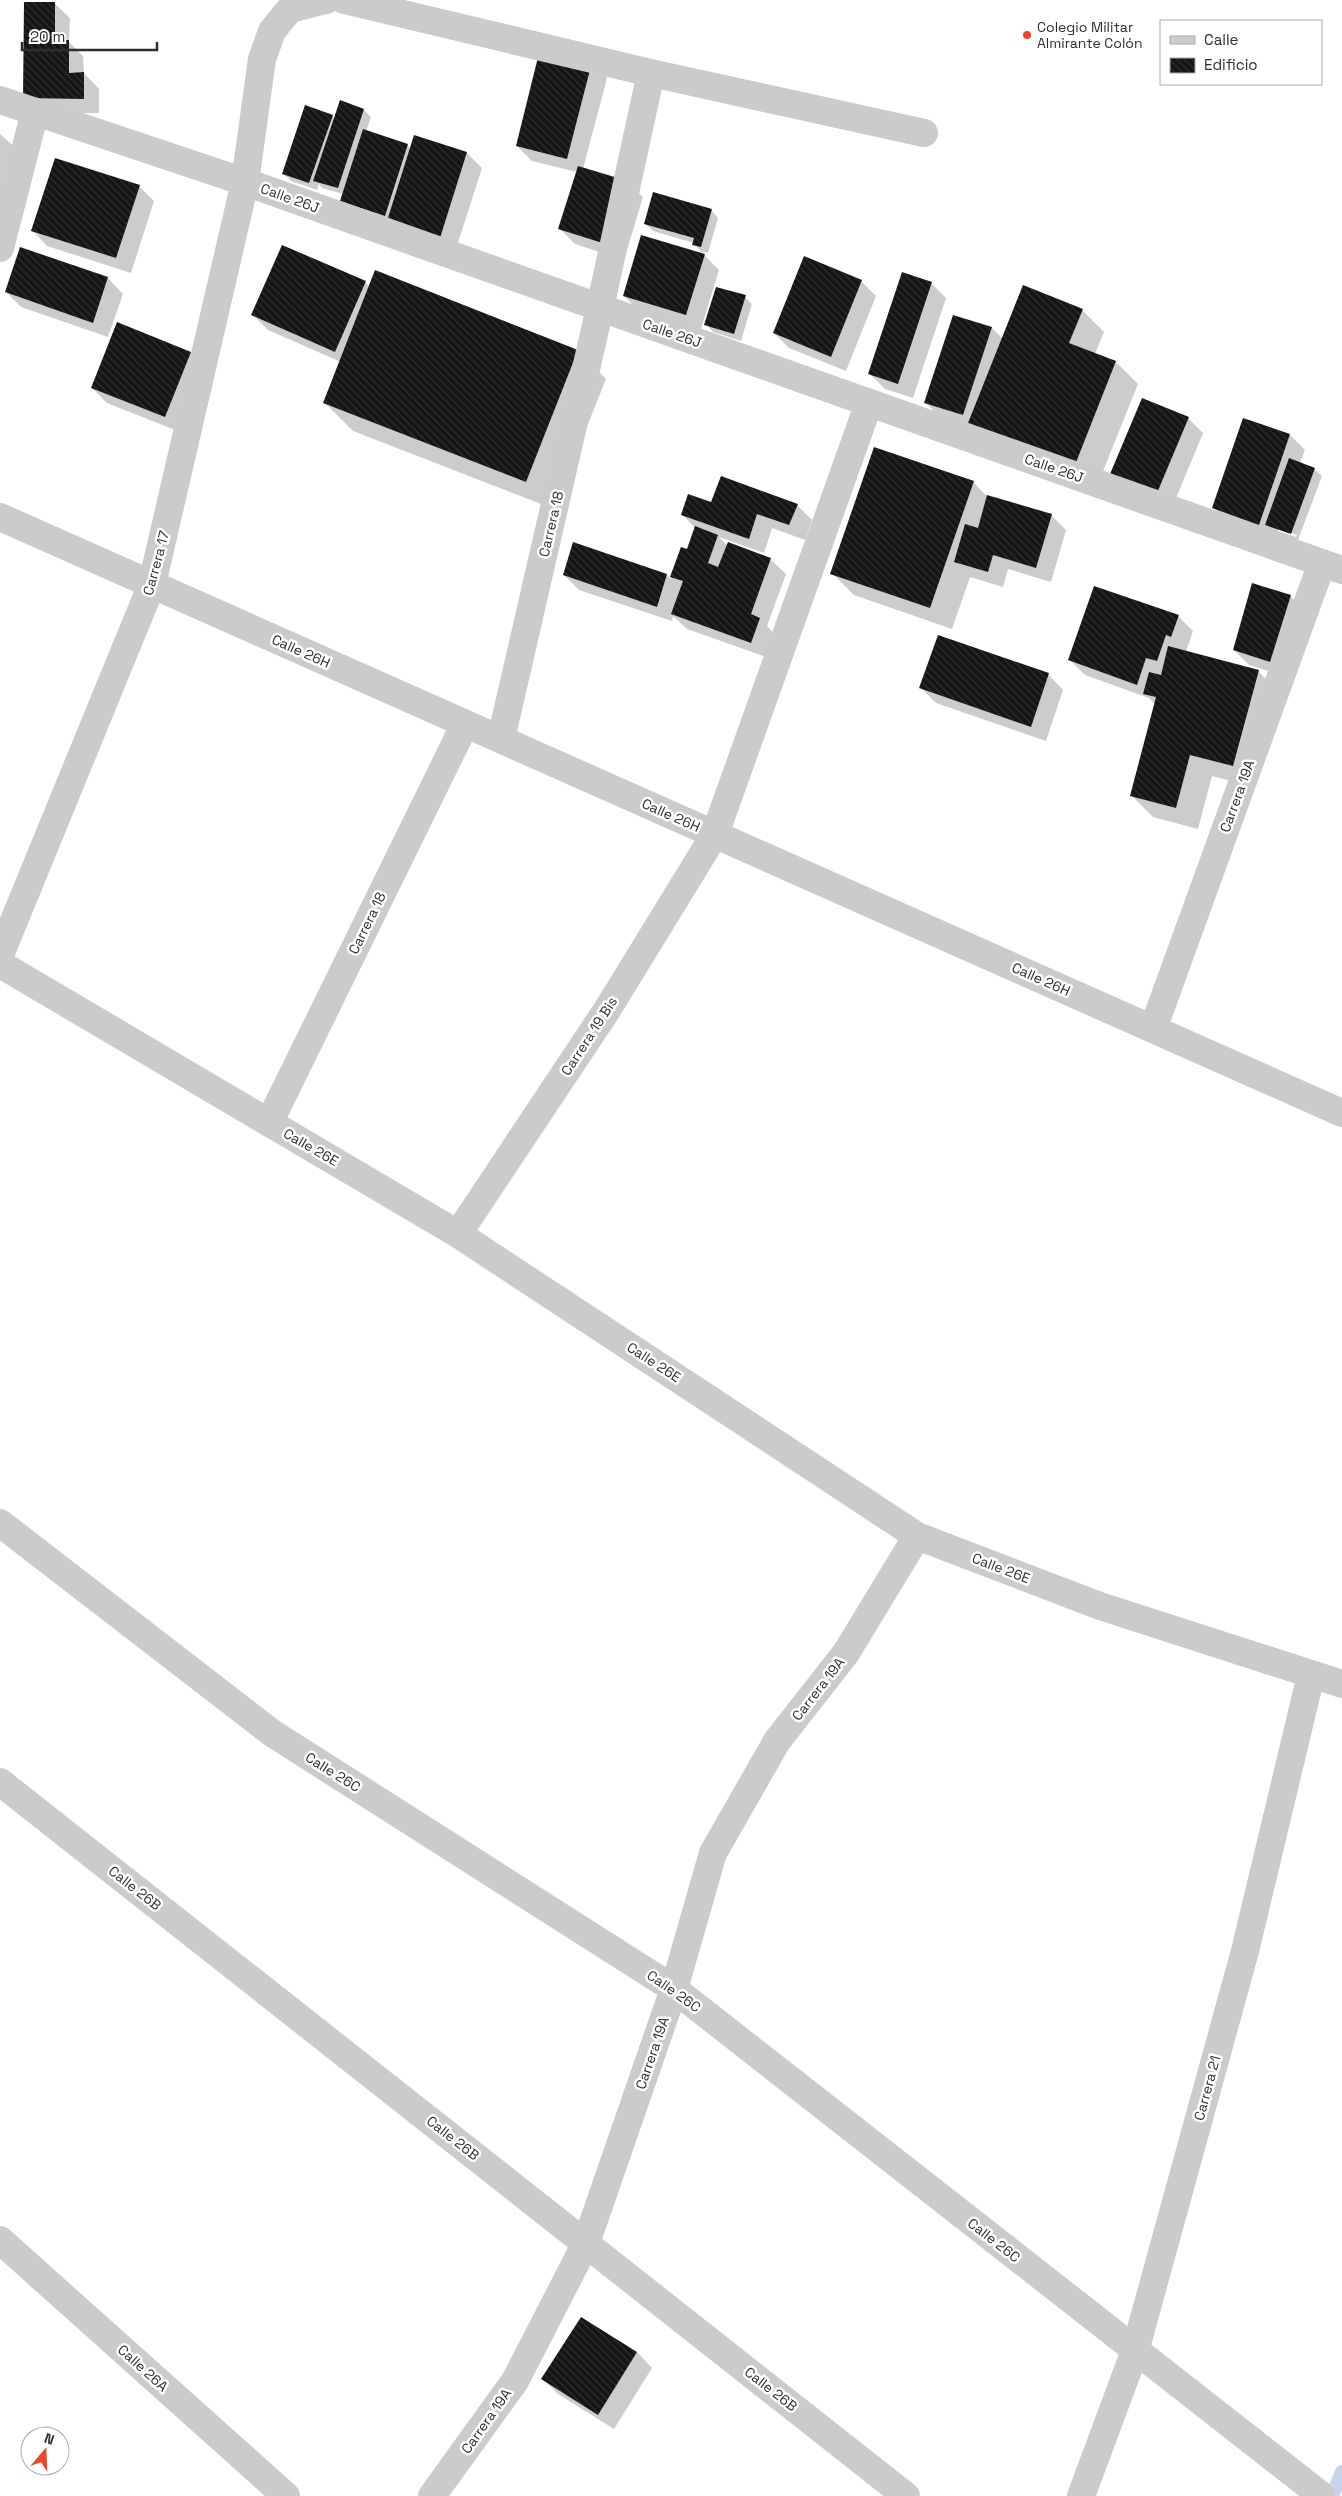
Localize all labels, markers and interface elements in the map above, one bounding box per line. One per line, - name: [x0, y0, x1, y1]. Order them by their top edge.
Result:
- place label: Colegio Militar Almirante Colón: [1037, 18, 1143, 52]
- scale bar: [22, 20, 158, 52]
- legend: [1160, 20, 1322, 85]
- text: 20 m: [30, 27, 65, 46]
- marker: Colegio Militar Almirante Colón: [1021, 29, 1033, 41]
- text: Calle: [1204, 30, 1239, 49]
- text: Edificio: [1204, 55, 1258, 74]
- street label: Calle 26J: [258, 179, 322, 217]
- street label: Calle 26J: [640, 315, 704, 351]
- street label: Calle 26J: [1022, 450, 1086, 486]
- street label: Carrera 18: [535, 489, 567, 559]
- street label: Carrera 17: [139, 529, 173, 597]
- street label: Calle 26H: [269, 630, 333, 672]
- street label: Carrera 19A: [1216, 757, 1258, 835]
- street label: Calle 26H: [639, 794, 703, 836]
- street label: Carrera 18: [344, 889, 390, 957]
- street label: Calle 26H: [1009, 958, 1073, 1000]
- street label: Carrera 19 Bis: [557, 993, 621, 1079]
- street label: Calle 26E: [280, 1124, 342, 1170]
- street label: Calle 26E: [624, 1338, 684, 1386]
- street label: Calle 26E: [969, 1549, 1033, 1587]
- street label: Carrera 19A: [788, 1654, 848, 1724]
- street label: Calle 26C: [302, 1748, 364, 1796]
- street label: Calle 26B: [105, 1862, 165, 1914]
- street label: Calle 26C: [644, 1966, 704, 2016]
- street label: Carrera 19A: [631, 2014, 673, 2092]
- street label: Carrera 21: [1190, 2053, 1224, 2123]
- street label: Calle 26B: [423, 2112, 483, 2164]
- street label: Calle 26C: [964, 2214, 1024, 2266]
- street label: Calle 26A: [114, 2341, 172, 2395]
- street label: Calle 26B: [741, 2363, 801, 2415]
- street label: Carrera 19A: [457, 2385, 515, 2457]
- north arrow: [20, 2426, 70, 2476]
- text: N: [42, 2429, 57, 2449]

